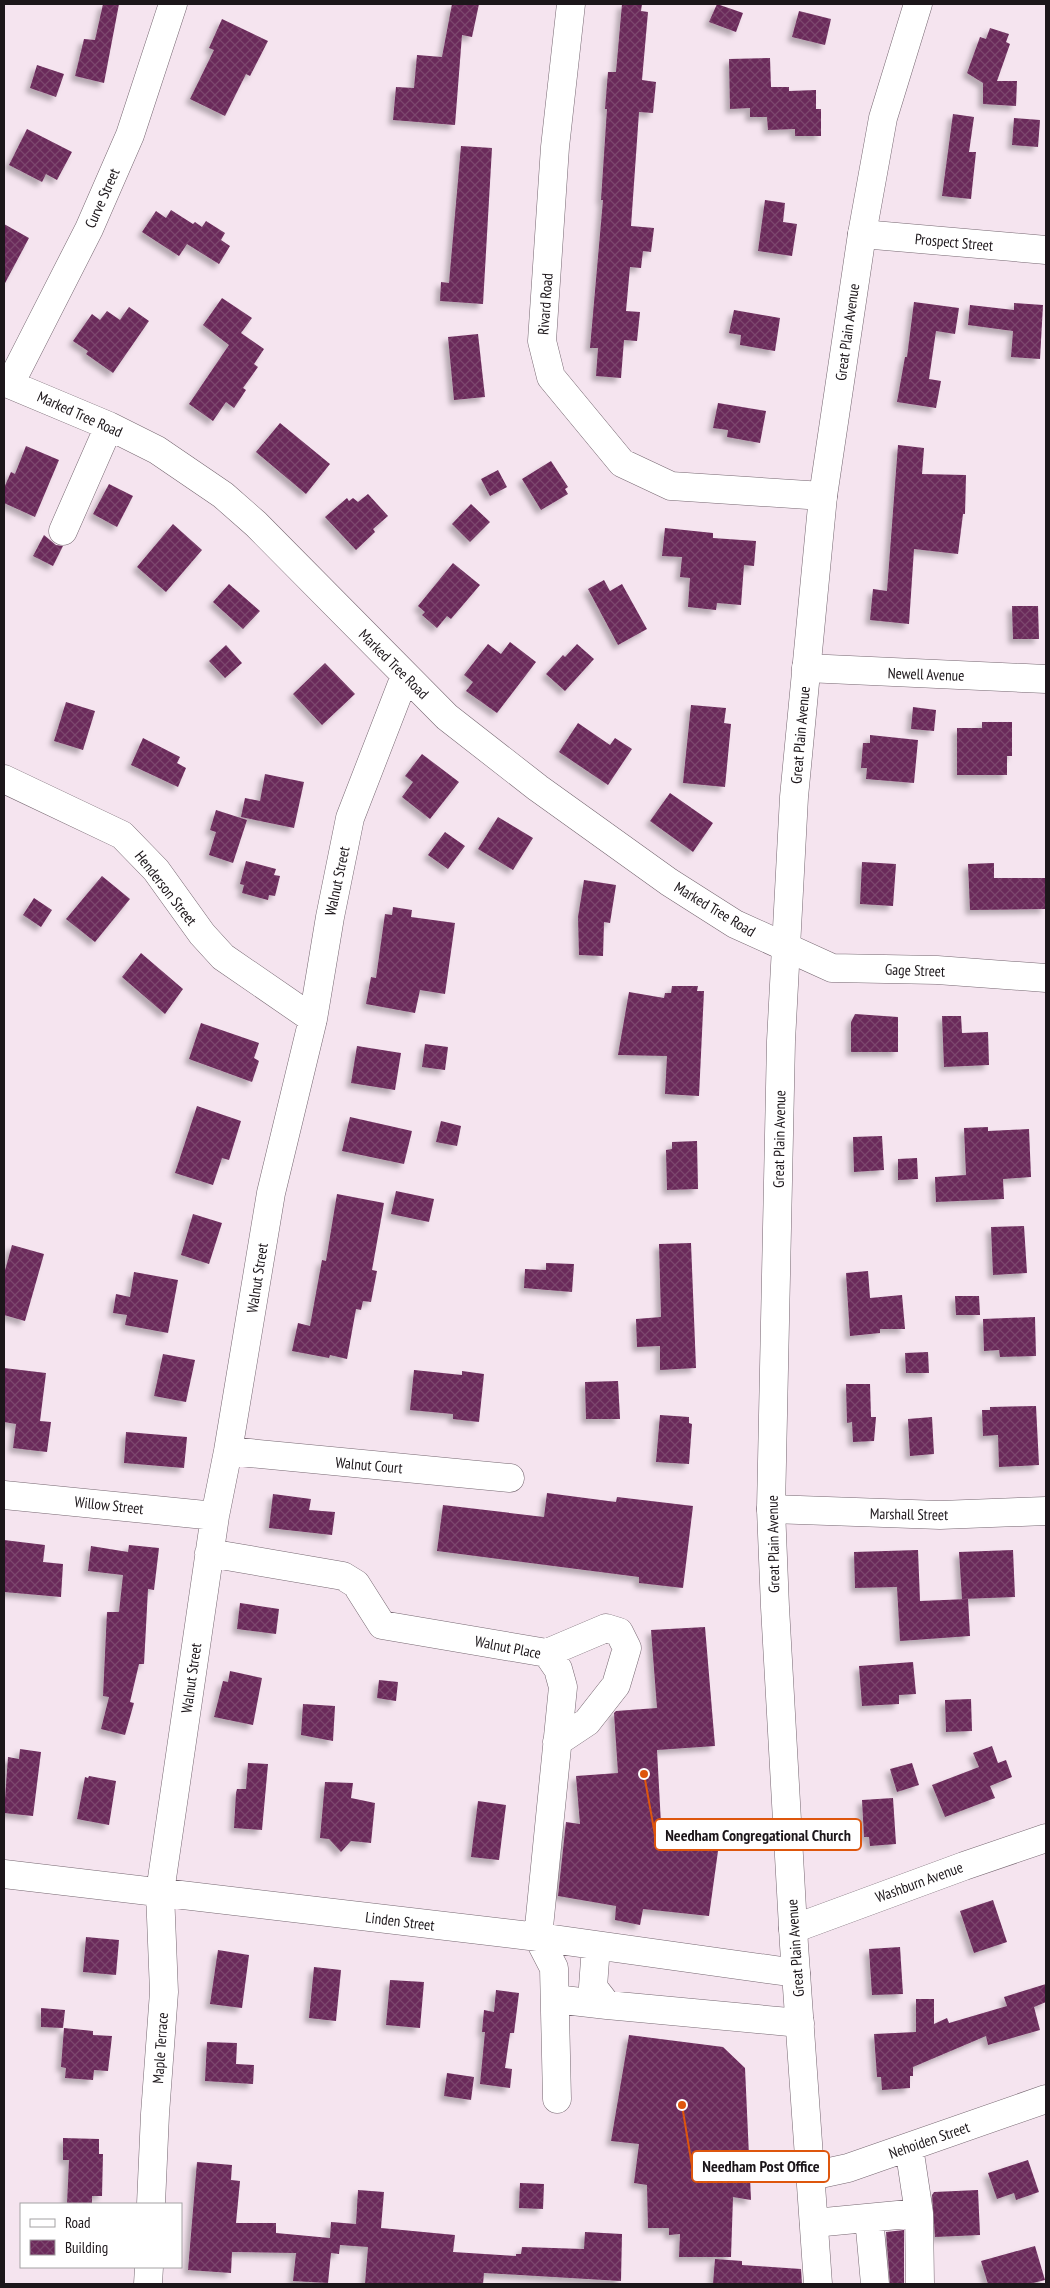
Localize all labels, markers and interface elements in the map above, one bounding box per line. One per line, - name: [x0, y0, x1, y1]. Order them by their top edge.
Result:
- street label: Curve Street: [80, 165, 124, 231]
- street label: Prospect Street: [914, 229, 994, 255]
- street label: Rivard Road: [533, 273, 557, 335]
- street label: Great Plain Avenue: [831, 282, 863, 382]
- street label: Marked Tree Road: [34, 387, 126, 441]
- street label: Marked Tree Road: [355, 625, 433, 703]
- street label: Newell Avenue: [887, 663, 965, 685]
- street label: Great Plain Avenue: [786, 685, 814, 785]
- street label: Walnut Street: [320, 845, 354, 917]
- street label: Henderson Street: [131, 847, 201, 929]
- street label: Marked Tree Road: [671, 877, 759, 941]
- street label: Gage Street: [885, 959, 945, 981]
- street label: Great Plain Avenue: [769, 1090, 789, 1188]
- street label: Walnut Street: [242, 1242, 272, 1314]
- street label: Walnut Court: [335, 1453, 403, 1477]
- street label: Willow Street: [73, 1492, 145, 1518]
- street label: Great Plain Avenue: [763, 1495, 783, 1593]
- street label: Marshall Street: [870, 1504, 948, 1524]
- street label: Walnut Place: [473, 1631, 543, 1663]
- street label: Walnut Street: [177, 1642, 205, 1714]
- callout: Needham Congregational Church: [655, 1819, 861, 1850]
- text: Needham Congregational Church: [665, 1825, 851, 1845]
- street label: Washburn Avenue: [873, 1857, 965, 1907]
- street label: Great Plain Avenue: [782, 1899, 808, 1997]
- street label: Linden Street: [364, 1907, 436, 1935]
- street label: Maple Terrace: [148, 2012, 172, 2084]
- street label: Nehoiden Street: [886, 2117, 972, 2163]
- callout: Needham Post Office: [692, 2151, 829, 2182]
- text: Needham Post Office: [702, 2156, 820, 2176]
- legend: [20, 2203, 182, 2268]
- text: Road: [65, 2213, 91, 2232]
- text: Building: [65, 2238, 108, 2257]

